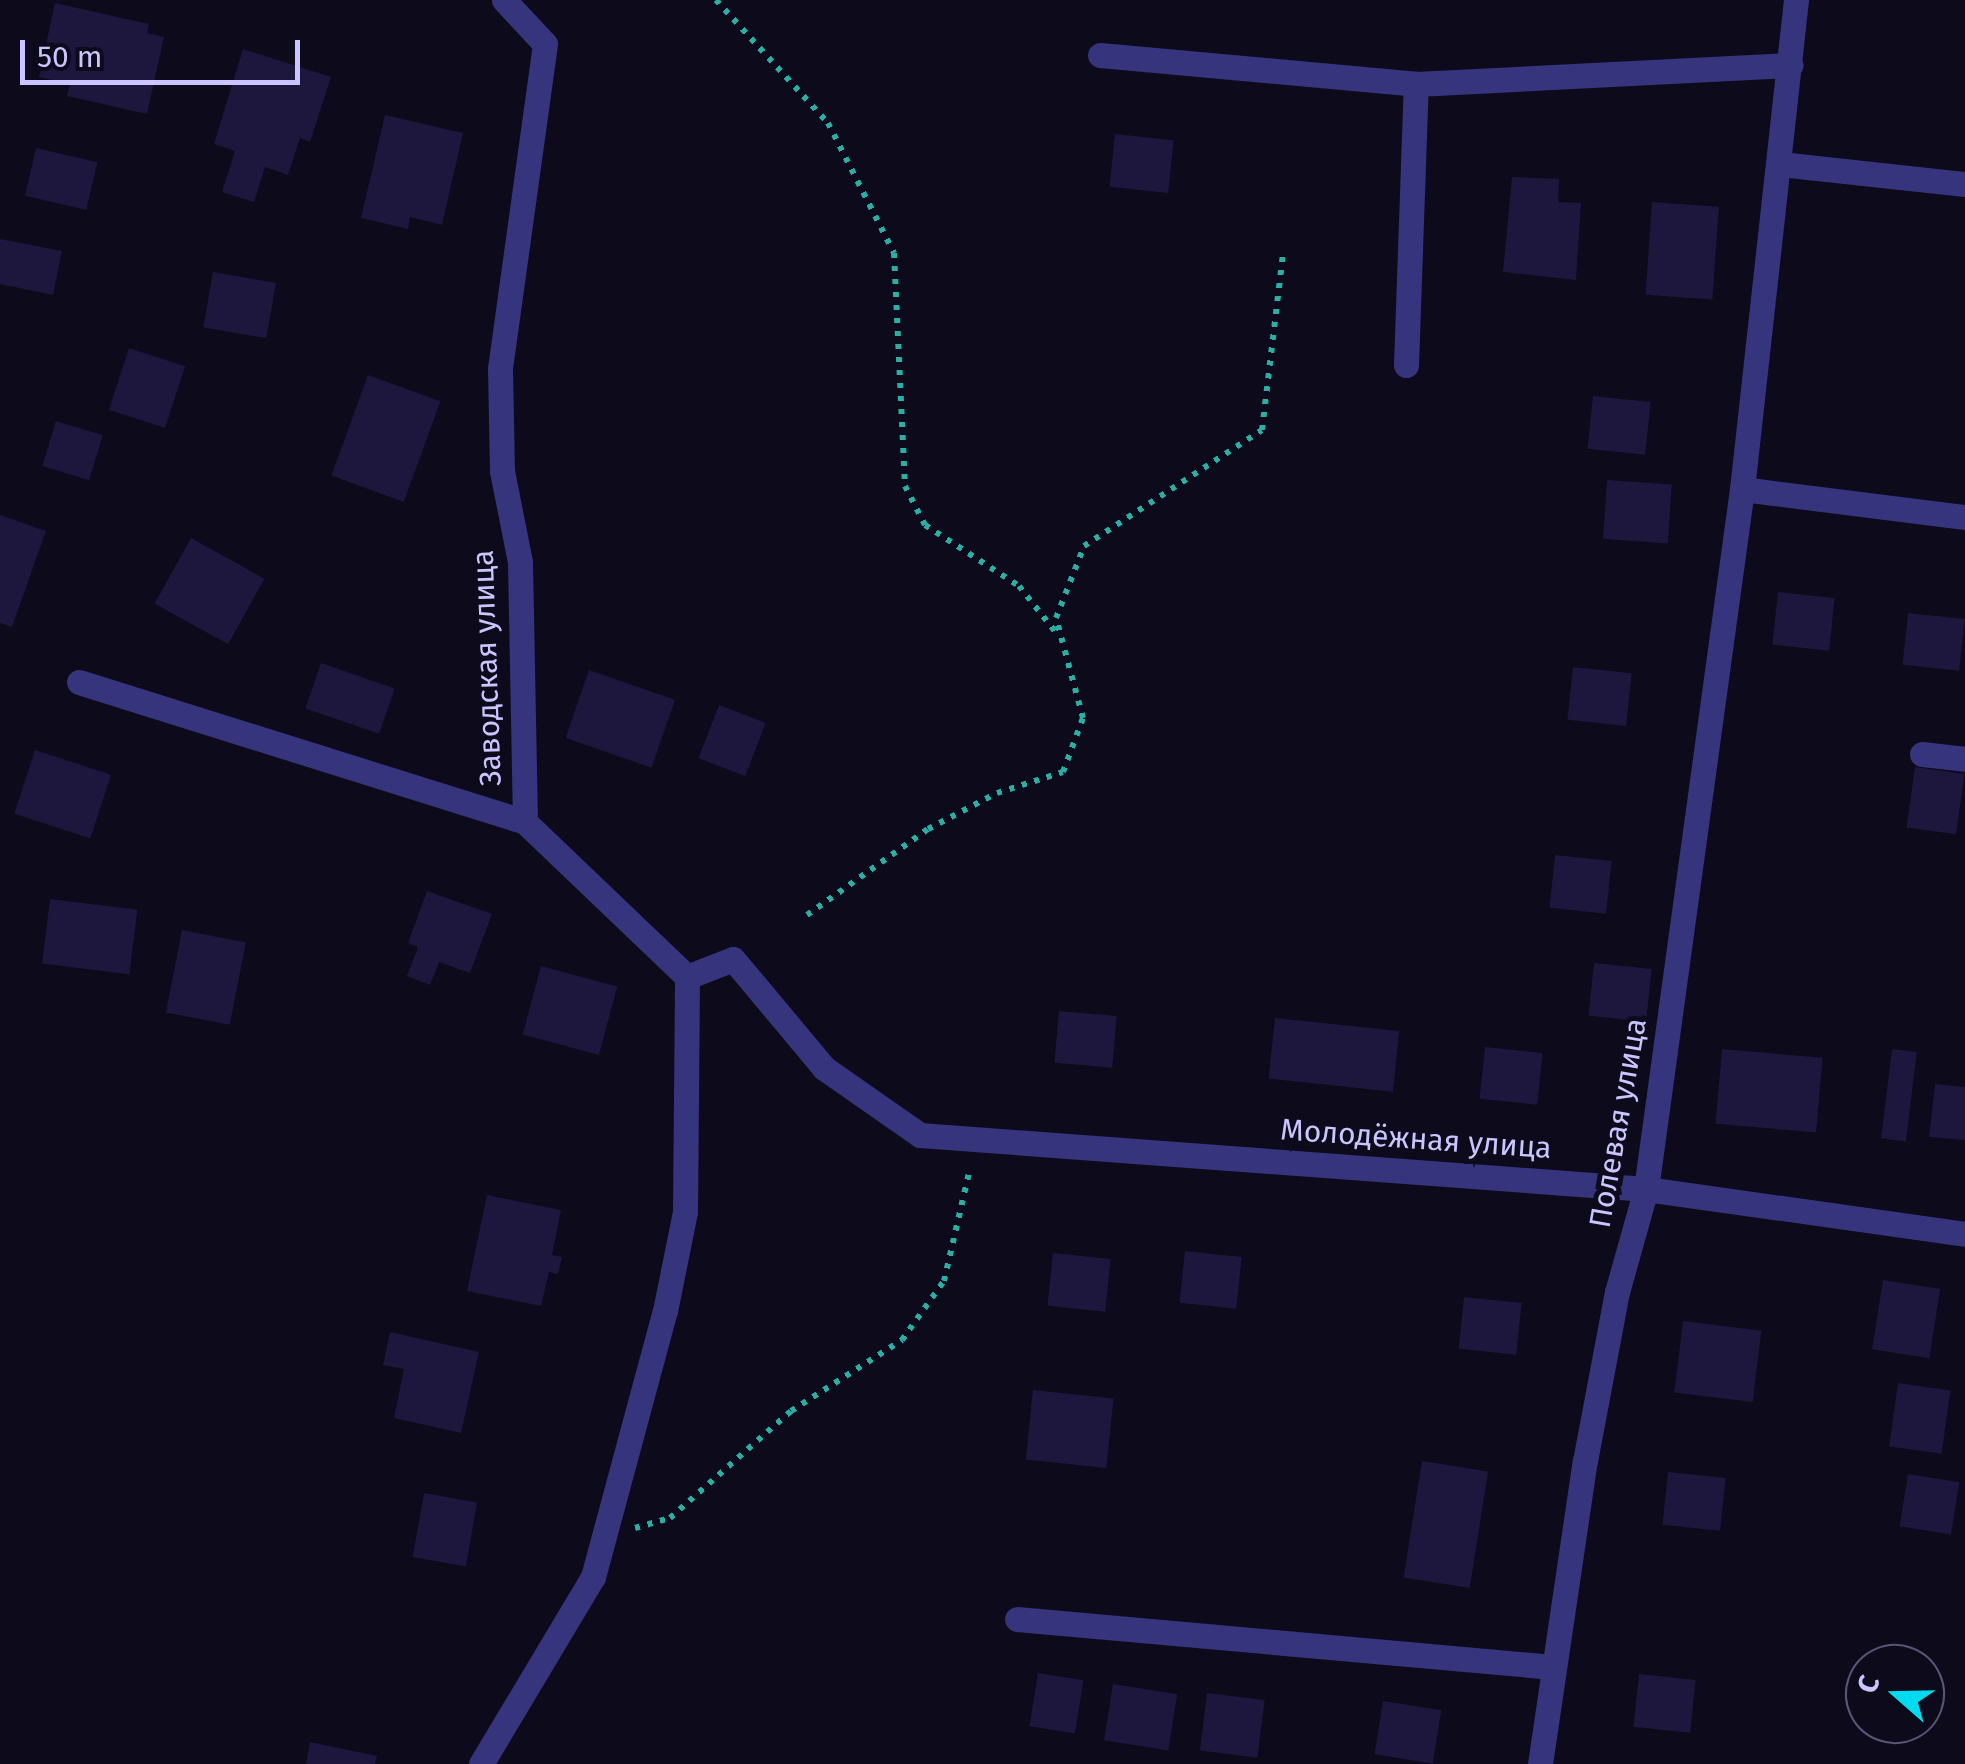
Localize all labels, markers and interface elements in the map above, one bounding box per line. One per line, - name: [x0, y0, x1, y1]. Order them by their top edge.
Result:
- scale bar: [25, 20, 305, 82]
- text: 50 m: [37, 39, 102, 75]
- street label: Заводская улица: [465, 549, 509, 787]
- street label: Полевая улица: [1582, 1015, 1654, 1231]
- street label: Молодёжная улица: [1279, 1112, 1553, 1166]
- north arrow: [1845, 1644, 1945, 1744]
- text: С: [1850, 1671, 1886, 1697]

